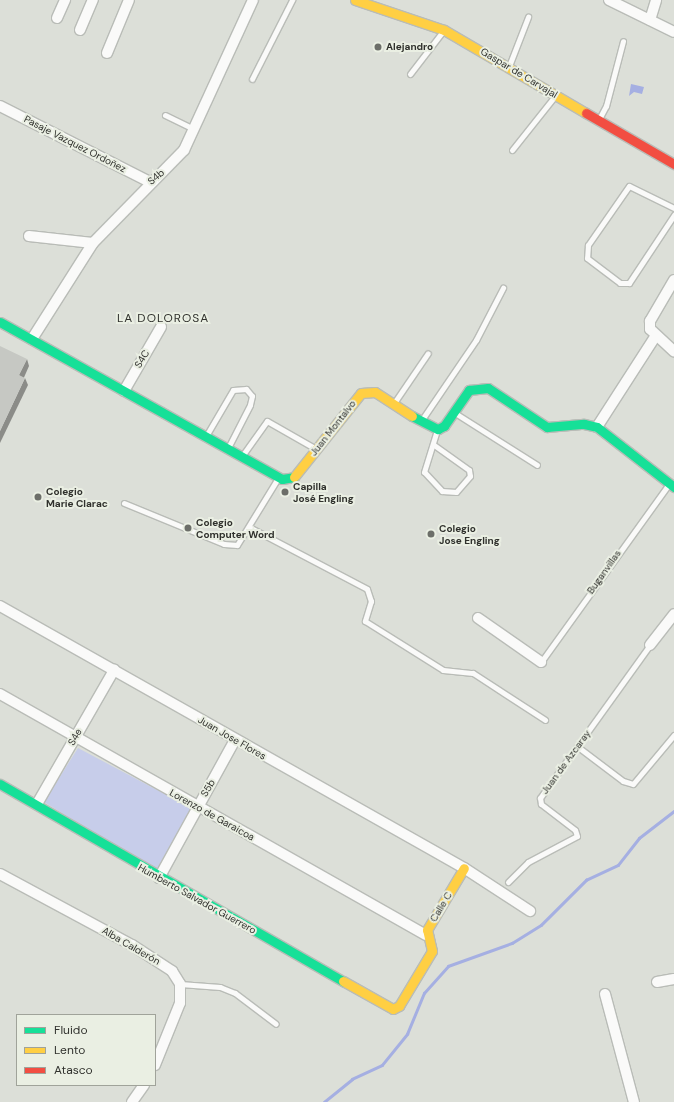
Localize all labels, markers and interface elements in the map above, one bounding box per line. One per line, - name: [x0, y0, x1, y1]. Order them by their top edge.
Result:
- place label: Alejandro: [386, 41, 433, 53]
- marker: Alejandro: [373, 42, 383, 52]
- street label: Gaspar de Carvajal: [478, 45, 560, 101]
- street label: Pasaje Vazquez Ordoñez: [22, 113, 128, 175]
- street label: S4b: [145, 167, 167, 187]
- district label: LA DOLOROSA: [117, 312, 209, 326]
- street label: S4C: [132, 348, 152, 370]
- street label: Juan Montalvo: [308, 398, 358, 458]
- place label: Capilla José Engling: [293, 480, 354, 504]
- place label: Colegio Marie Clarac: [46, 485, 108, 508]
- marker: Capilla José Engling: [280, 487, 290, 497]
- marker: Colegio Marie Clarac: [33, 492, 43, 502]
- place label: Colegio Computer Word: [196, 516, 275, 540]
- place label: Colegio Jose Engling: [439, 522, 500, 546]
- marker: Colegio Computer Word: [183, 523, 193, 533]
- marker: Colegio Jose Engling: [426, 529, 436, 539]
- street label: Buganvillas: [584, 548, 624, 596]
- street label: Juan Jose Flores: [196, 714, 268, 762]
- street label: S4e: [65, 726, 85, 748]
- street label: Juan de Azcaray: [539, 728, 593, 796]
- street label: S5b: [198, 777, 218, 799]
- street label: Lorenzo de Garaicoa: [167, 787, 257, 843]
- street label: Humberto Salvador Guerrero: [136, 861, 258, 937]
- street label: Calle C: [427, 890, 455, 924]
- street label: Alba Calderón: [100, 925, 162, 967]
- legend: [16, 1014, 156, 1086]
- text: Fluido: [54, 1022, 88, 1038]
- text: Lento: [54, 1042, 85, 1058]
- text: Atasco: [54, 1062, 93, 1078]

